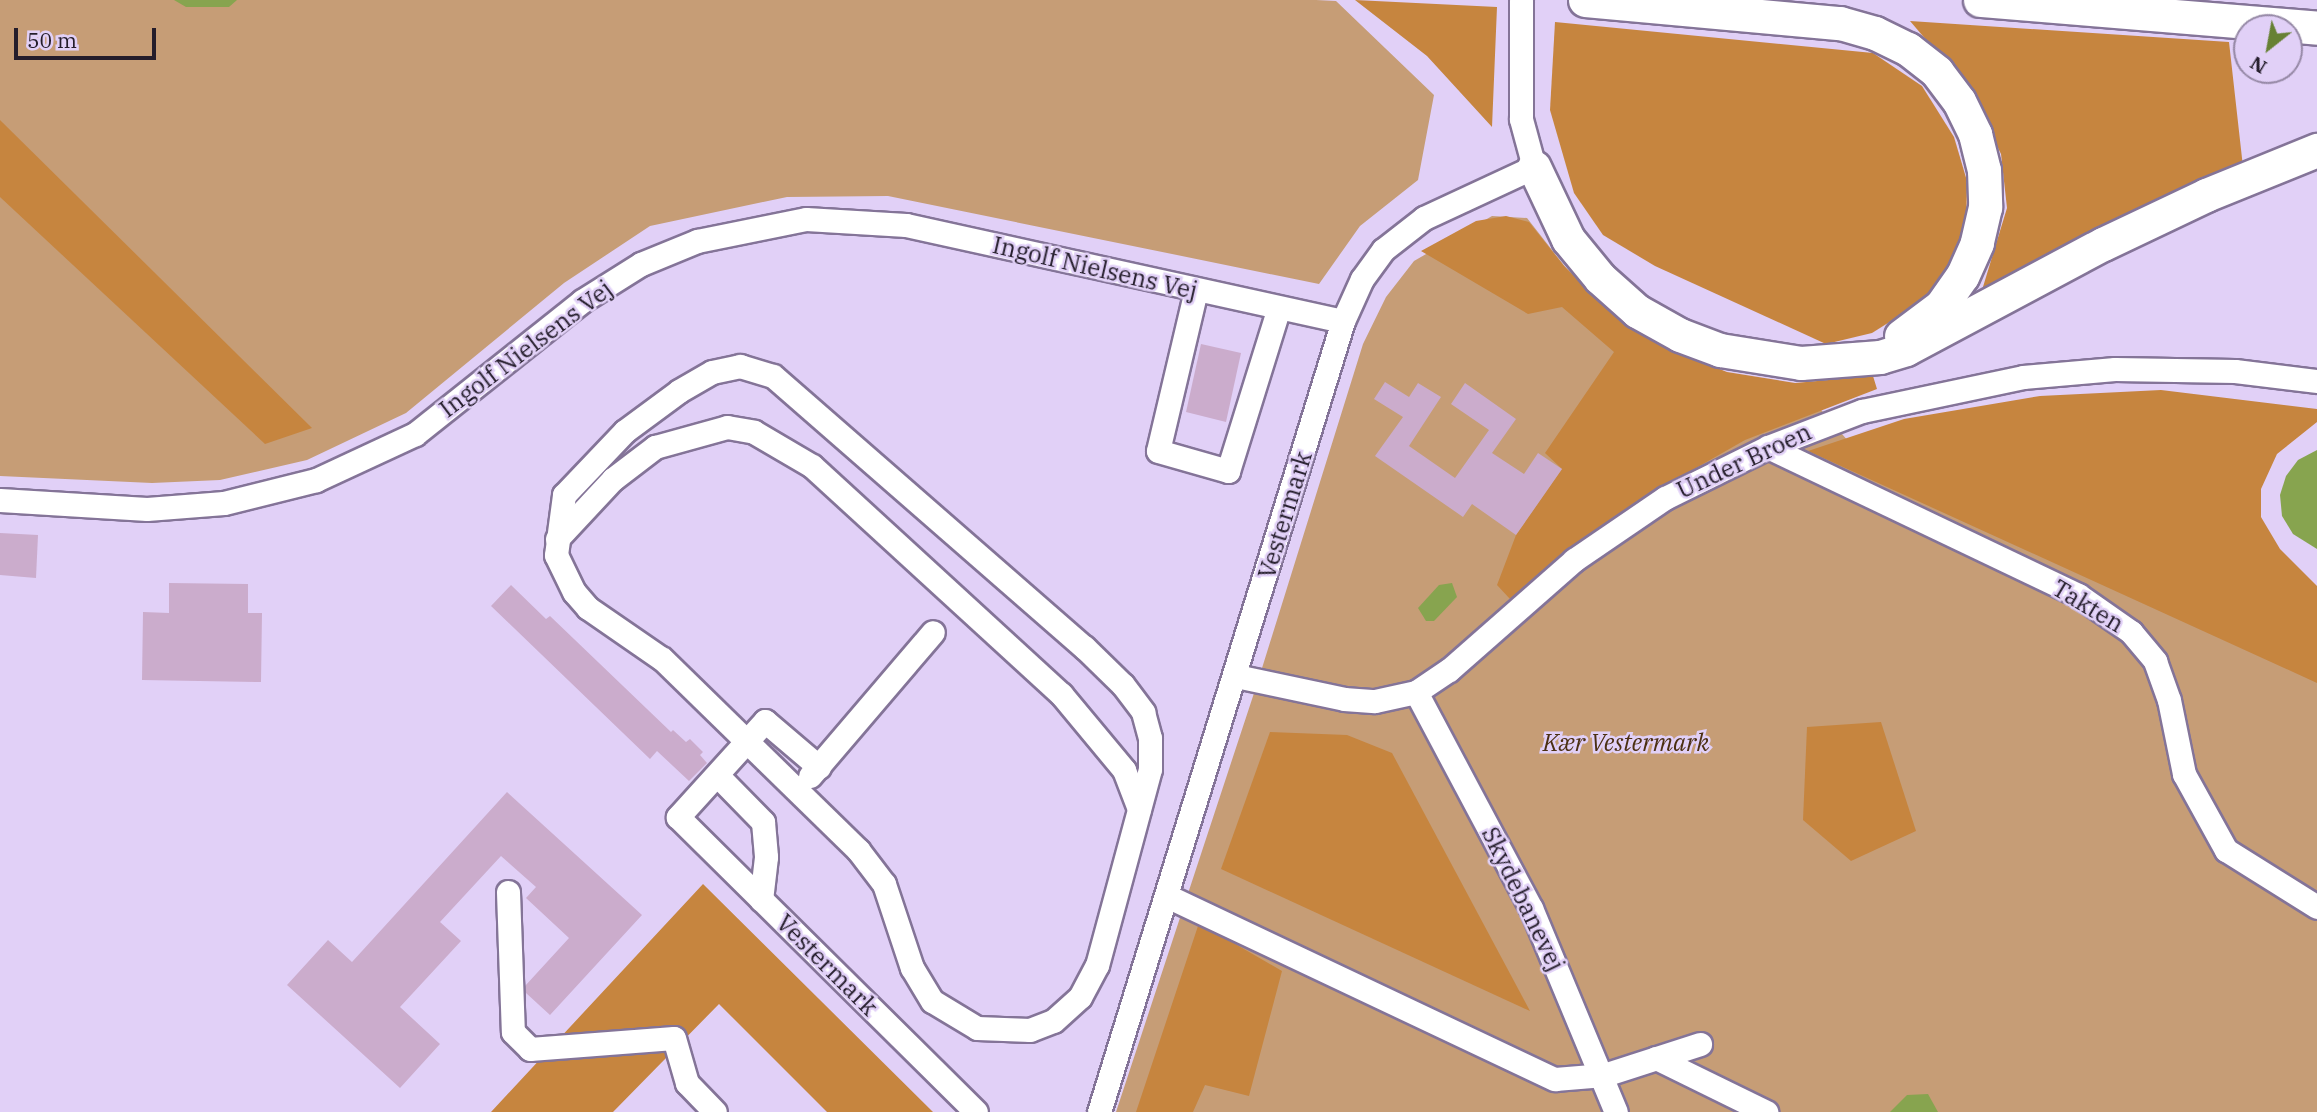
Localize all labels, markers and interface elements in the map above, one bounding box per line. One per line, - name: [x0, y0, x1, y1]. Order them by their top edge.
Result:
- scale bar: [18, 14, 159, 58]
- north arrow: [2233, 14, 2303, 84]
- text: 50 m: [27, 26, 77, 54]
- text: N: [2246, 51, 2271, 79]
- street label: Ingolf Nielsens Vej: [990, 230, 1200, 306]
- street label: Ingolf Nielsens Vej: [434, 275, 618, 423]
- street label: Under Broen: [1672, 417, 1816, 505]
- street label: Vestermark: [1252, 448, 1318, 582]
- street label: Takten: [2047, 574, 2129, 638]
- park label: Kær Vestermark: [1543, 729, 1709, 757]
- street label: Skydebanevej: [1476, 822, 1570, 976]
- street label: Vestermark: [770, 908, 884, 1022]

